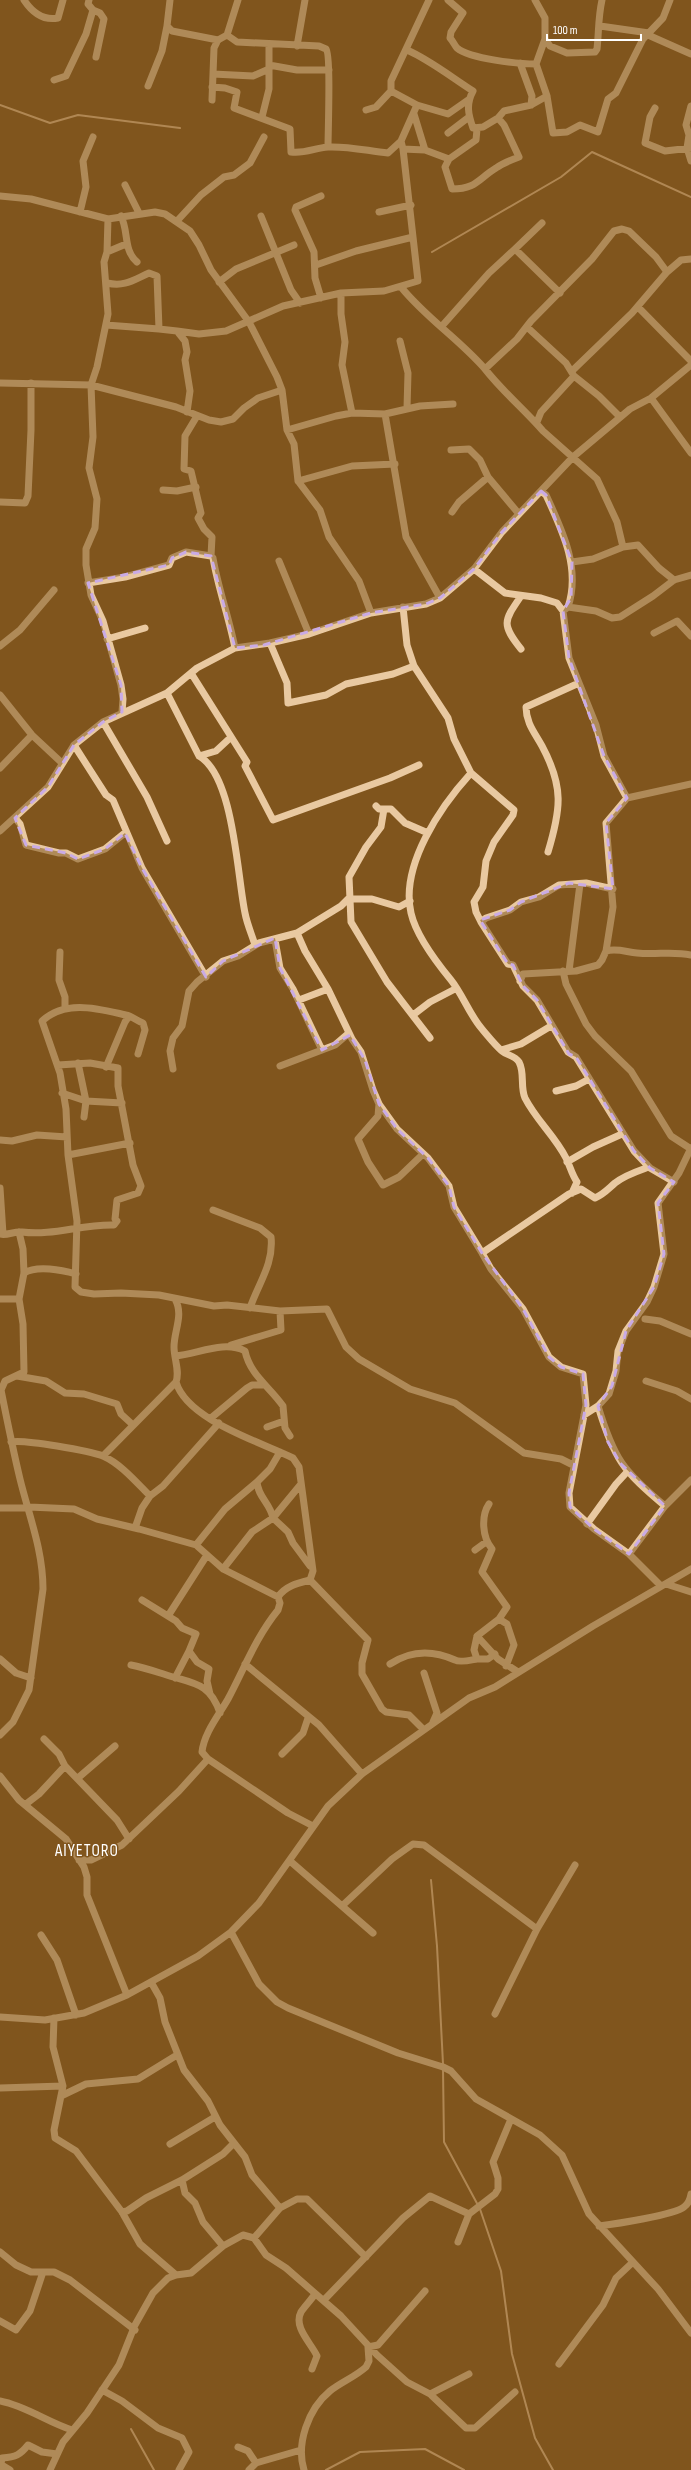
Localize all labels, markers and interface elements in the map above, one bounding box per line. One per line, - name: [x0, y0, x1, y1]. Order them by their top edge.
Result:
- scale bar: [547, 16, 641, 42]
- text: 100 m: [553, 23, 578, 38]
- district label: AIYETORO: [54, 1841, 119, 1861]

